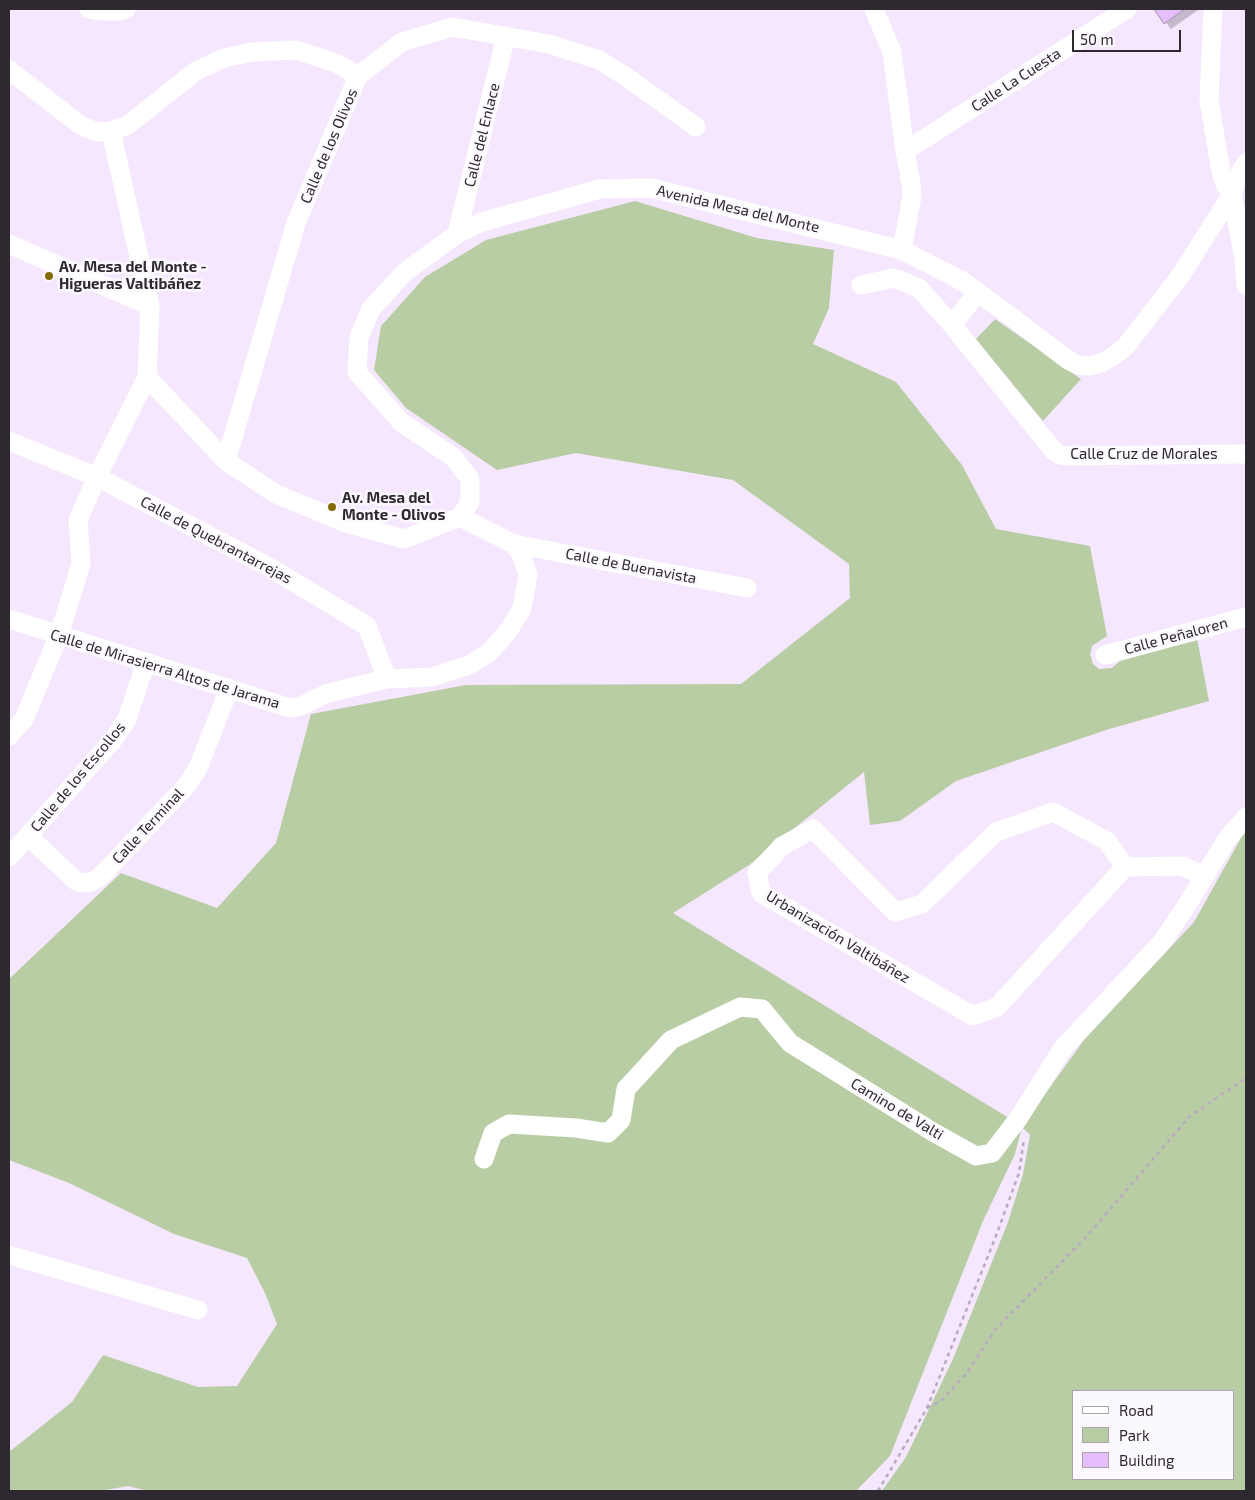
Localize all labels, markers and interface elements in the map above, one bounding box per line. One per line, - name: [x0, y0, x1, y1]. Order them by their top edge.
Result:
- scale bar: [1075, 20, 1184, 52]
- text: 50 m: [1080, 30, 1114, 48]
- street label: Calle La Cuesta: [968, 44, 1064, 116]
- street label: Calle del Enlace: [460, 81, 504, 189]
- street label: Calle de los Olivos: [297, 86, 361, 206]
- street label: Avenida Mesa del Monte: [655, 181, 821, 237]
- place label: Av. Mesa del Monte - Higueras Valtibáñez: [59, 258, 207, 293]
- marker: Av. Mesa del Monte - Higueras Valtibáñez: [43, 270, 55, 282]
- street label: Calle Cruz de Morales: [1070, 445, 1218, 463]
- place label: Av. Mesa del Monte - Olivos: [342, 489, 445, 524]
- street label: Calle de Quebrantarrejas: [137, 492, 295, 588]
- marker: Av. Mesa del Monte - Olivos: [326, 501, 338, 513]
- street label: Calle de Buenavista: [564, 544, 698, 588]
- street label: Calle Peñaloren: [1122, 614, 1230, 658]
- street label: Calle de Mirasierra Altos de Jarama: [48, 625, 282, 713]
- street label: Calle de los Escollos: [27, 718, 129, 836]
- street label: Calle Terminal: [109, 785, 187, 867]
- street label: Urbanización Valtibáñez: [763, 887, 913, 987]
- street label: Camino de Valti: [847, 1074, 947, 1144]
- legend: [1072, 1390, 1235, 1480]
- text: Road: [1119, 1401, 1154, 1419]
- text: Park: [1119, 1426, 1150, 1444]
- text: Building: [1119, 1451, 1174, 1469]

